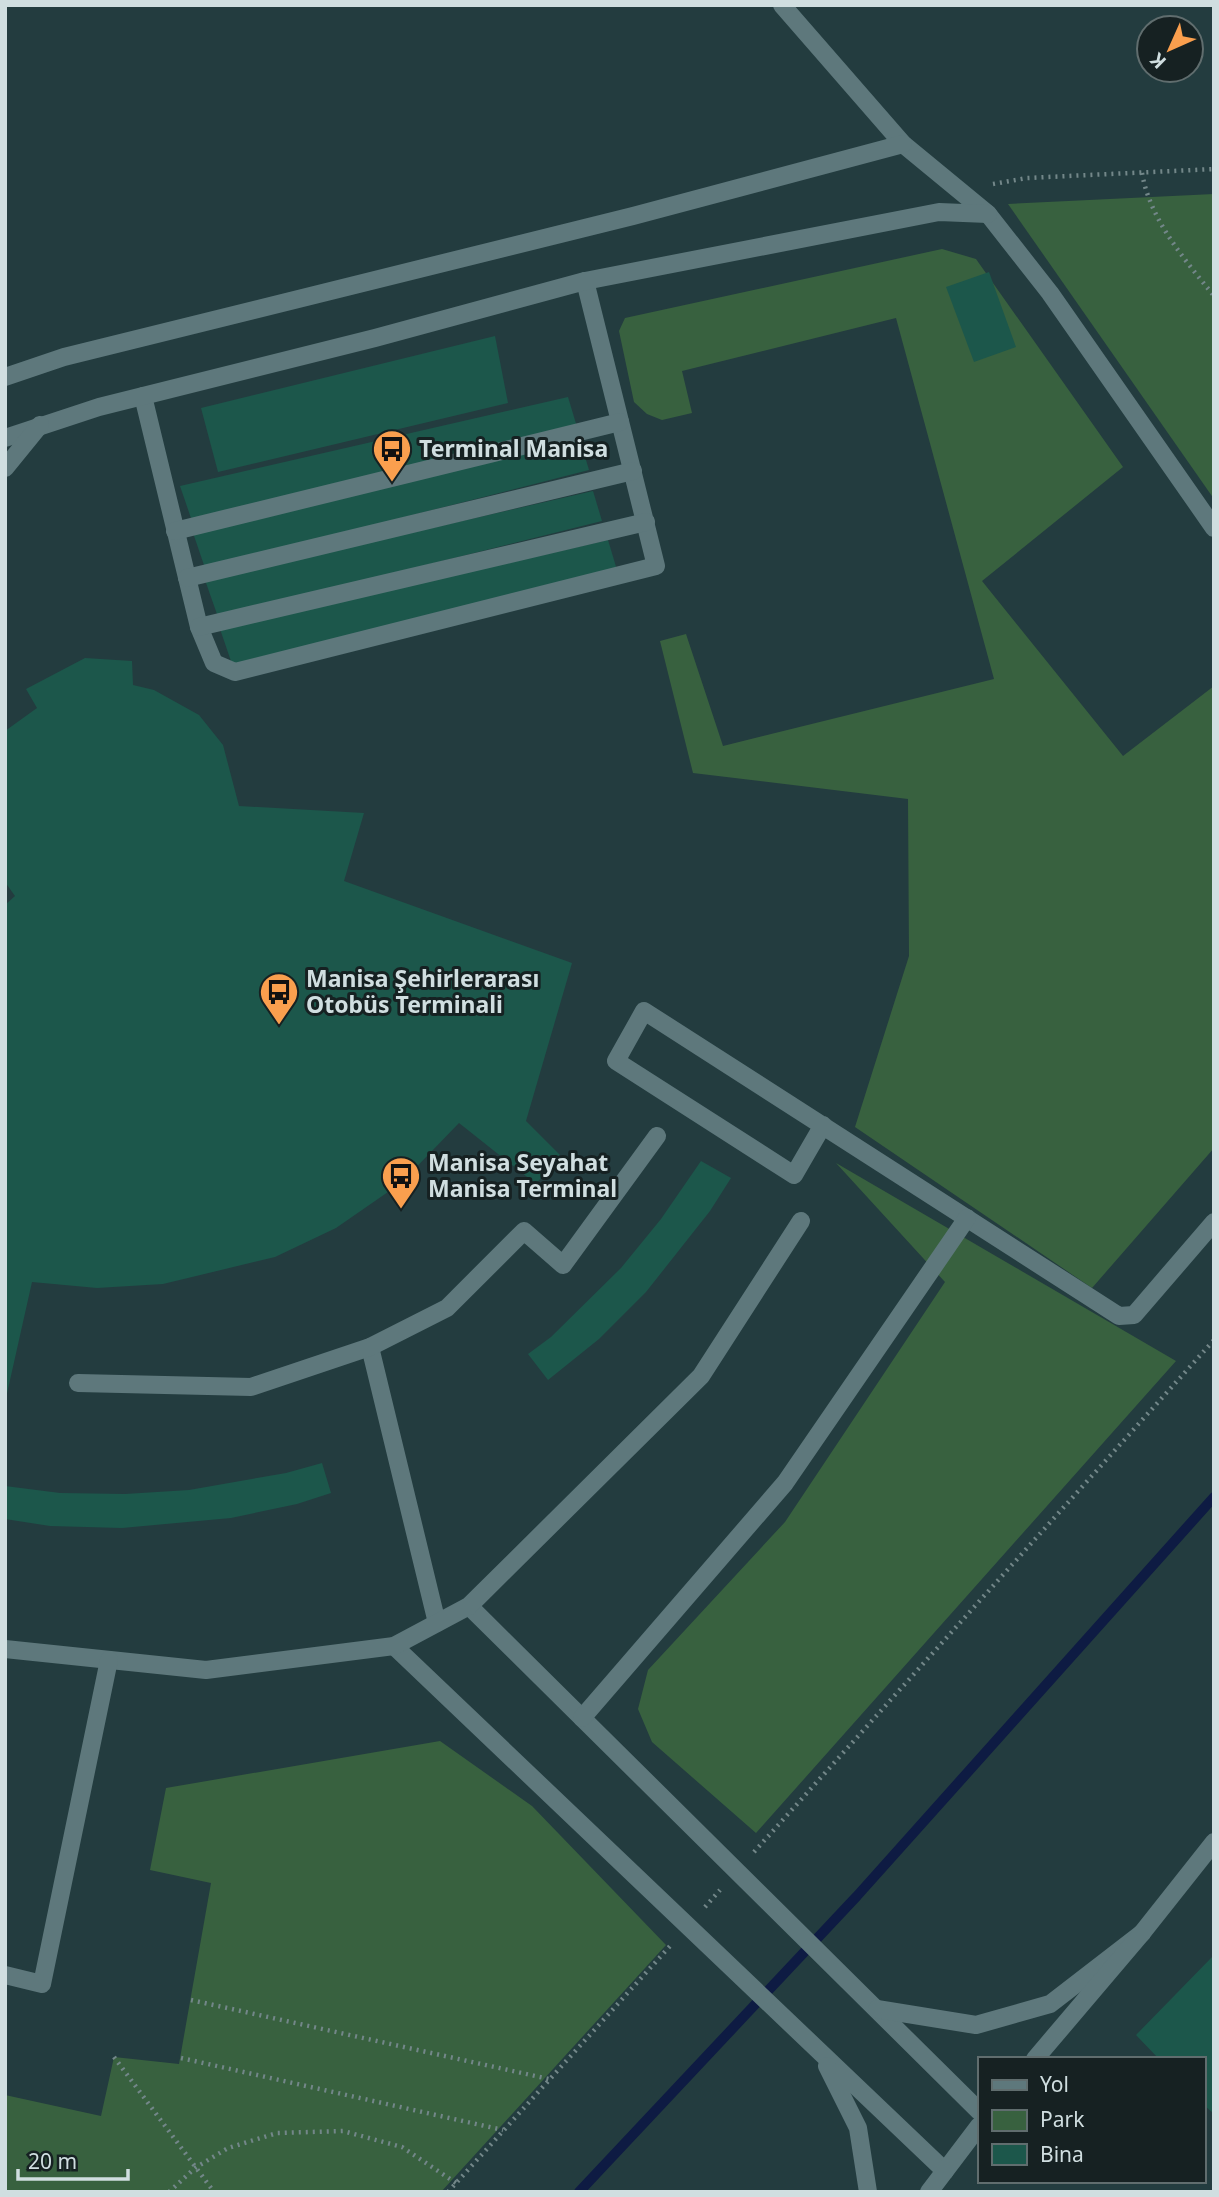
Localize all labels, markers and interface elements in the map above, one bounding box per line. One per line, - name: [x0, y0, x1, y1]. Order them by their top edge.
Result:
- north arrow: [1135, 14, 1205, 84]
- text: K: [1144, 47, 1172, 75]
- bus stop icon: Terminal Manisa: [371, 428, 413, 483]
- place label: Terminal Manisa: [419, 432, 608, 464]
- place label: Manisa Şehirlerarası Otobüs Terminali: [306, 962, 539, 1020]
- bus stop icon: Manisa Şehirlerarası Otobüs Terminali: [258, 971, 300, 1026]
- place label: Manisa Seyahat Manisa Terminal: [428, 1146, 617, 1204]
- bus stop icon: Manisa Seyahat Manisa Terminal: [380, 1155, 422, 1210]
- legend: [978, 2057, 1205, 2183]
- text: Yol: [1040, 2070, 1069, 2098]
- text: Park: [1040, 2105, 1085, 2133]
- scale bar: [18, 2138, 128, 2182]
- text: Bina: [1040, 2140, 1084, 2168]
- text: 20 m: [28, 2147, 77, 2175]

